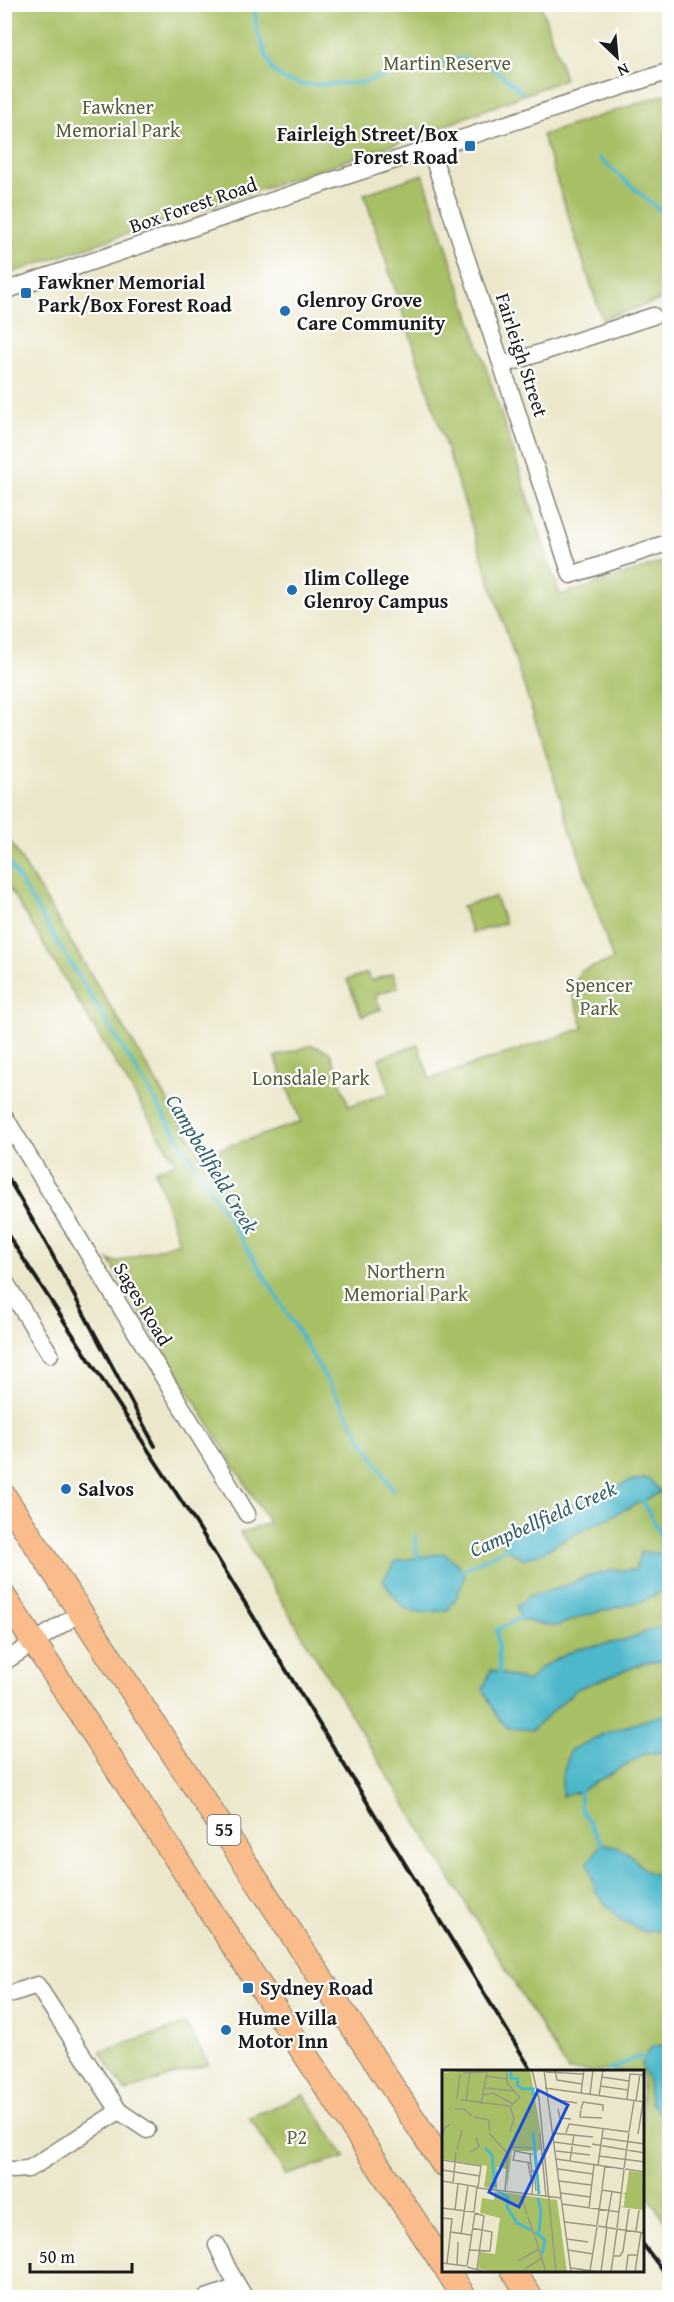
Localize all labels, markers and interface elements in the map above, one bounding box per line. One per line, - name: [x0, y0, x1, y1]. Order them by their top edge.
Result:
- north arrow: [587, 27, 647, 87]
- park label: Martin Reserve: [383, 48, 511, 77]
- text: N: [613, 57, 634, 84]
- park label: Fawkner Memorial Park: [56, 92, 181, 144]
- place label: Fairleigh Street/Box Forest Road: [277, 119, 459, 171]
- marker: Fairleigh Street/Box Forest Road: [463, 139, 477, 153]
- street label: Box Forest Road: [125, 169, 261, 240]
- place label: Fawkner Memorial Park/Box Forest Road: [38, 267, 232, 319]
- place label: Glenroy Grove Care Community: [297, 285, 446, 337]
- marker: Fawkner Memorial Park/Box Forest Road: [19, 286, 33, 300]
- street label: Fairleigh Street: [489, 289, 556, 421]
- marker: Glenroy Grove Care Community: [278, 304, 292, 318]
- place label: Ilim College Glenroy Campus: [304, 563, 448, 615]
- marker: Ilim College Glenroy Campus: [285, 583, 299, 597]
- park label: Spencer Park: [565, 970, 633, 1022]
- park label: Lonsdale Park: [252, 1063, 370, 1092]
- water label: Campbellfield Creek: [158, 1088, 267, 1240]
- park label: Northern Memorial Park: [344, 1256, 469, 1308]
- street label: Sages Road: [107, 1257, 180, 1351]
- water label: Campbellfield Creek: [464, 1472, 622, 1565]
- place label: Salvos: [78, 1474, 134, 1503]
- marker: Salvos: [59, 1482, 73, 1496]
- road number: 55: [208, 1815, 240, 1845]
- place label: Sydney Road: [260, 1973, 374, 2002]
- marker: Sydney Road: [241, 1981, 255, 1995]
- place label: Hume Villa Motor Inn: [238, 2003, 338, 2055]
- marker: Hume Villa Motor Inn: [219, 2023, 233, 2037]
- inset map: [442, 2070, 644, 2272]
- park label: P2: [287, 2122, 307, 2151]
- scale bar: [30, 2236, 132, 2274]
- text: 50 m: [39, 2243, 75, 2270]

